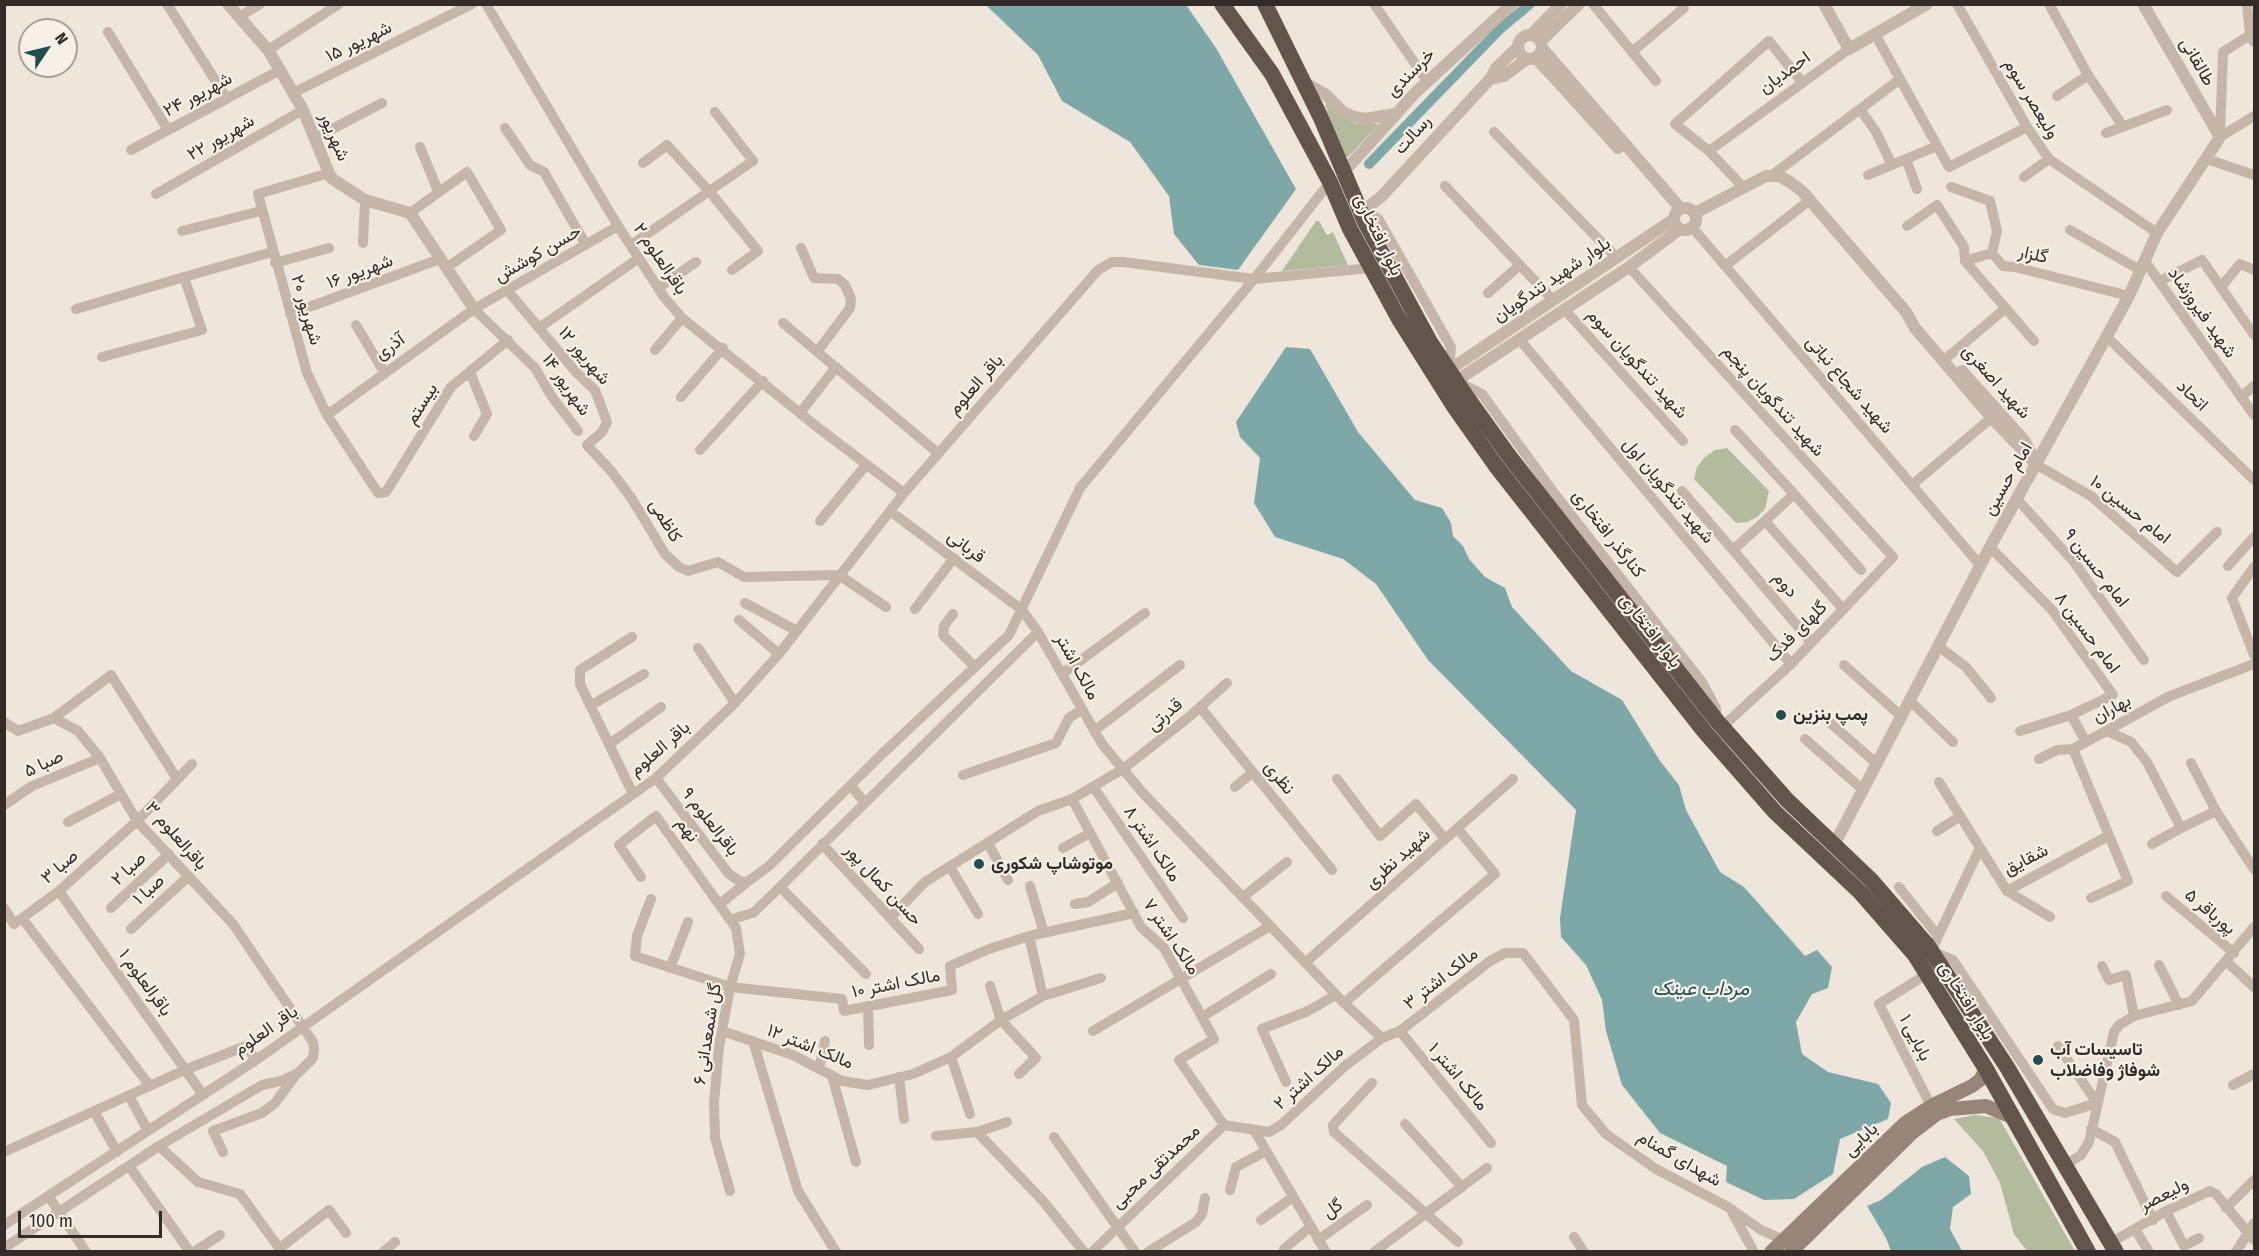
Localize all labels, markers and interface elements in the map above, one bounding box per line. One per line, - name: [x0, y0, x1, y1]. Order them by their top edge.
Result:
- street label: شهریور ۱۵: [322, 17, 396, 67]
- north arrow: [18, 18, 78, 78]
- text: N: [51, 29, 72, 48]
- street label: طالقانی: [2175, 34, 2219, 90]
- street label: خرسندی: [1382, 44, 1440, 102]
- street label: احمدیان: [1755, 47, 1815, 99]
- street label: ولیعصر سوم: [1999, 55, 2063, 143]
- street label: شهریور ۲۴: [160, 68, 236, 122]
- street label: شهریور: [314, 109, 354, 165]
- street label: شهریور ۲۲: [184, 110, 258, 166]
- street label: رسالت: [1390, 111, 1436, 159]
- street label: بلوار افتخاری: [1349, 191, 1407, 279]
- street label: باقرالعلوم ۲: [628, 219, 692, 299]
- street label: حسن کوشش: [491, 220, 585, 288]
- street label: بلوار شهید تندگویان: [1489, 233, 1615, 327]
- street label: گلزار: [2016, 241, 2050, 269]
- street label: شهریور ۱۶: [324, 250, 396, 294]
- street label: شهید فیروزشاد: [2163, 263, 2241, 363]
- street label: شهریور ۲۰: [286, 272, 326, 348]
- street label: شهید تندگویان سوم: [1582, 305, 1692, 423]
- street label: شهریور ۱۲: [553, 322, 615, 390]
- street label: آذری: [371, 329, 409, 365]
- street label: شهید شجاع نباتی: [1801, 332, 1897, 438]
- street label: شهید اصغری: [1957, 340, 2035, 424]
- street label: شهید تندگویان پنجم: [1717, 341, 1829, 461]
- street label: شهریور ۱۴: [537, 350, 595, 420]
- street label: باقر العلوم: [944, 350, 1008, 420]
- street label: اتحاد: [2172, 376, 2212, 416]
- street label: بیستم: [401, 379, 443, 429]
- street label: شهید تندگویان اول: [1618, 434, 1718, 548]
- street label: امام حسین: [1978, 439, 2038, 519]
- street label: امام حسین ۱۰: [2085, 471, 2175, 549]
- street label: کنارگذر افتخاری: [1567, 486, 1649, 582]
- street label: کاظمی: [644, 495, 686, 547]
- street label: امام حسین ۹: [2059, 524, 2133, 612]
- street label: قربانی: [943, 526, 989, 568]
- street label: دوم: [1768, 568, 1802, 602]
- street label: امام حسین ۸: [2050, 588, 2124, 678]
- street label: بلوار افتخاری: [1614, 590, 1686, 672]
- street label: گلهای فدک: [1762, 597, 1832, 667]
- street label: مالک اشتر: [1050, 630, 1104, 704]
- street label: بهاران: [2089, 690, 2135, 728]
- street label: قدرتی: [1143, 694, 1187, 736]
- place label: پمپ بنزین: [1793, 704, 1868, 726]
- marker: پمپ بنزین: [1774, 708, 1788, 722]
- street label: باقر العلوم: [625, 717, 695, 781]
- street label: صبا ۵: [21, 746, 67, 782]
- street label: نظری: [1259, 757, 1299, 799]
- street label: باقرالعلوم ۹: [677, 783, 743, 861]
- street label: باقرالعلوم ۳: [140, 797, 212, 875]
- street label: مالک اشتر ۸: [1119, 802, 1185, 886]
- street label: نهم: [671, 813, 703, 847]
- street label: شهید نظری: [1361, 824, 1435, 894]
- street label: حسن کمال پور: [840, 840, 926, 930]
- street label: شقایق: [2000, 840, 2052, 880]
- street label: صبا ۳: [37, 845, 83, 889]
- street label: صبا ۲: [107, 848, 151, 890]
- place label: موتوشاپ شکوری: [991, 853, 1113, 875]
- marker: موتوشاپ شکوری: [972, 857, 986, 871]
- street label: صبا ۱: [129, 870, 169, 910]
- street label: پورباقر ۵: [2180, 884, 2240, 940]
- street label: مالک اشتر ۷: [1138, 895, 1204, 979]
- street label: مالک اشتر ۳: [1399, 943, 1483, 1015]
- street label: باقرالعلوم ۱: [113, 945, 177, 1021]
- street label: بلوار افتخاری: [1933, 958, 1999, 1044]
- street label: مالک اشتر ۱۰: [850, 965, 942, 1003]
- water label: مرداب عینک: [1653, 977, 1749, 1001]
- street label: گل شمعدانی ۶: [689, 982, 727, 1086]
- street label: باقر العلوم: [230, 1001, 302, 1061]
- street label: بابایی ۱: [1894, 1011, 1936, 1065]
- street label: مالک اشتر ۱۲: [764, 1020, 856, 1074]
- street label: مالک اشتر ۱: [1423, 1039, 1493, 1115]
- place label: تاسیسات آب شوفاژ وفاضلاب: [2050, 1039, 2160, 1082]
- street label: مالک اشتر ۲: [1270, 1041, 1348, 1115]
- marker: تاسیسات آب شوفاژ وفاضلاب: [2031, 1053, 2045, 1067]
- street label: بابایی: [1839, 1118, 1883, 1162]
- street label: محمدتقی محبی: [1107, 1120, 1205, 1214]
- street label: شهدای گمنام: [1633, 1126, 1725, 1192]
- street label: ولیعصر: [2136, 1173, 2192, 1217]
- street label: گل: [1319, 1194, 1347, 1224]
- scale bar: [21, 1199, 165, 1237]
- text: 100 m: [29, 1210, 73, 1232]

